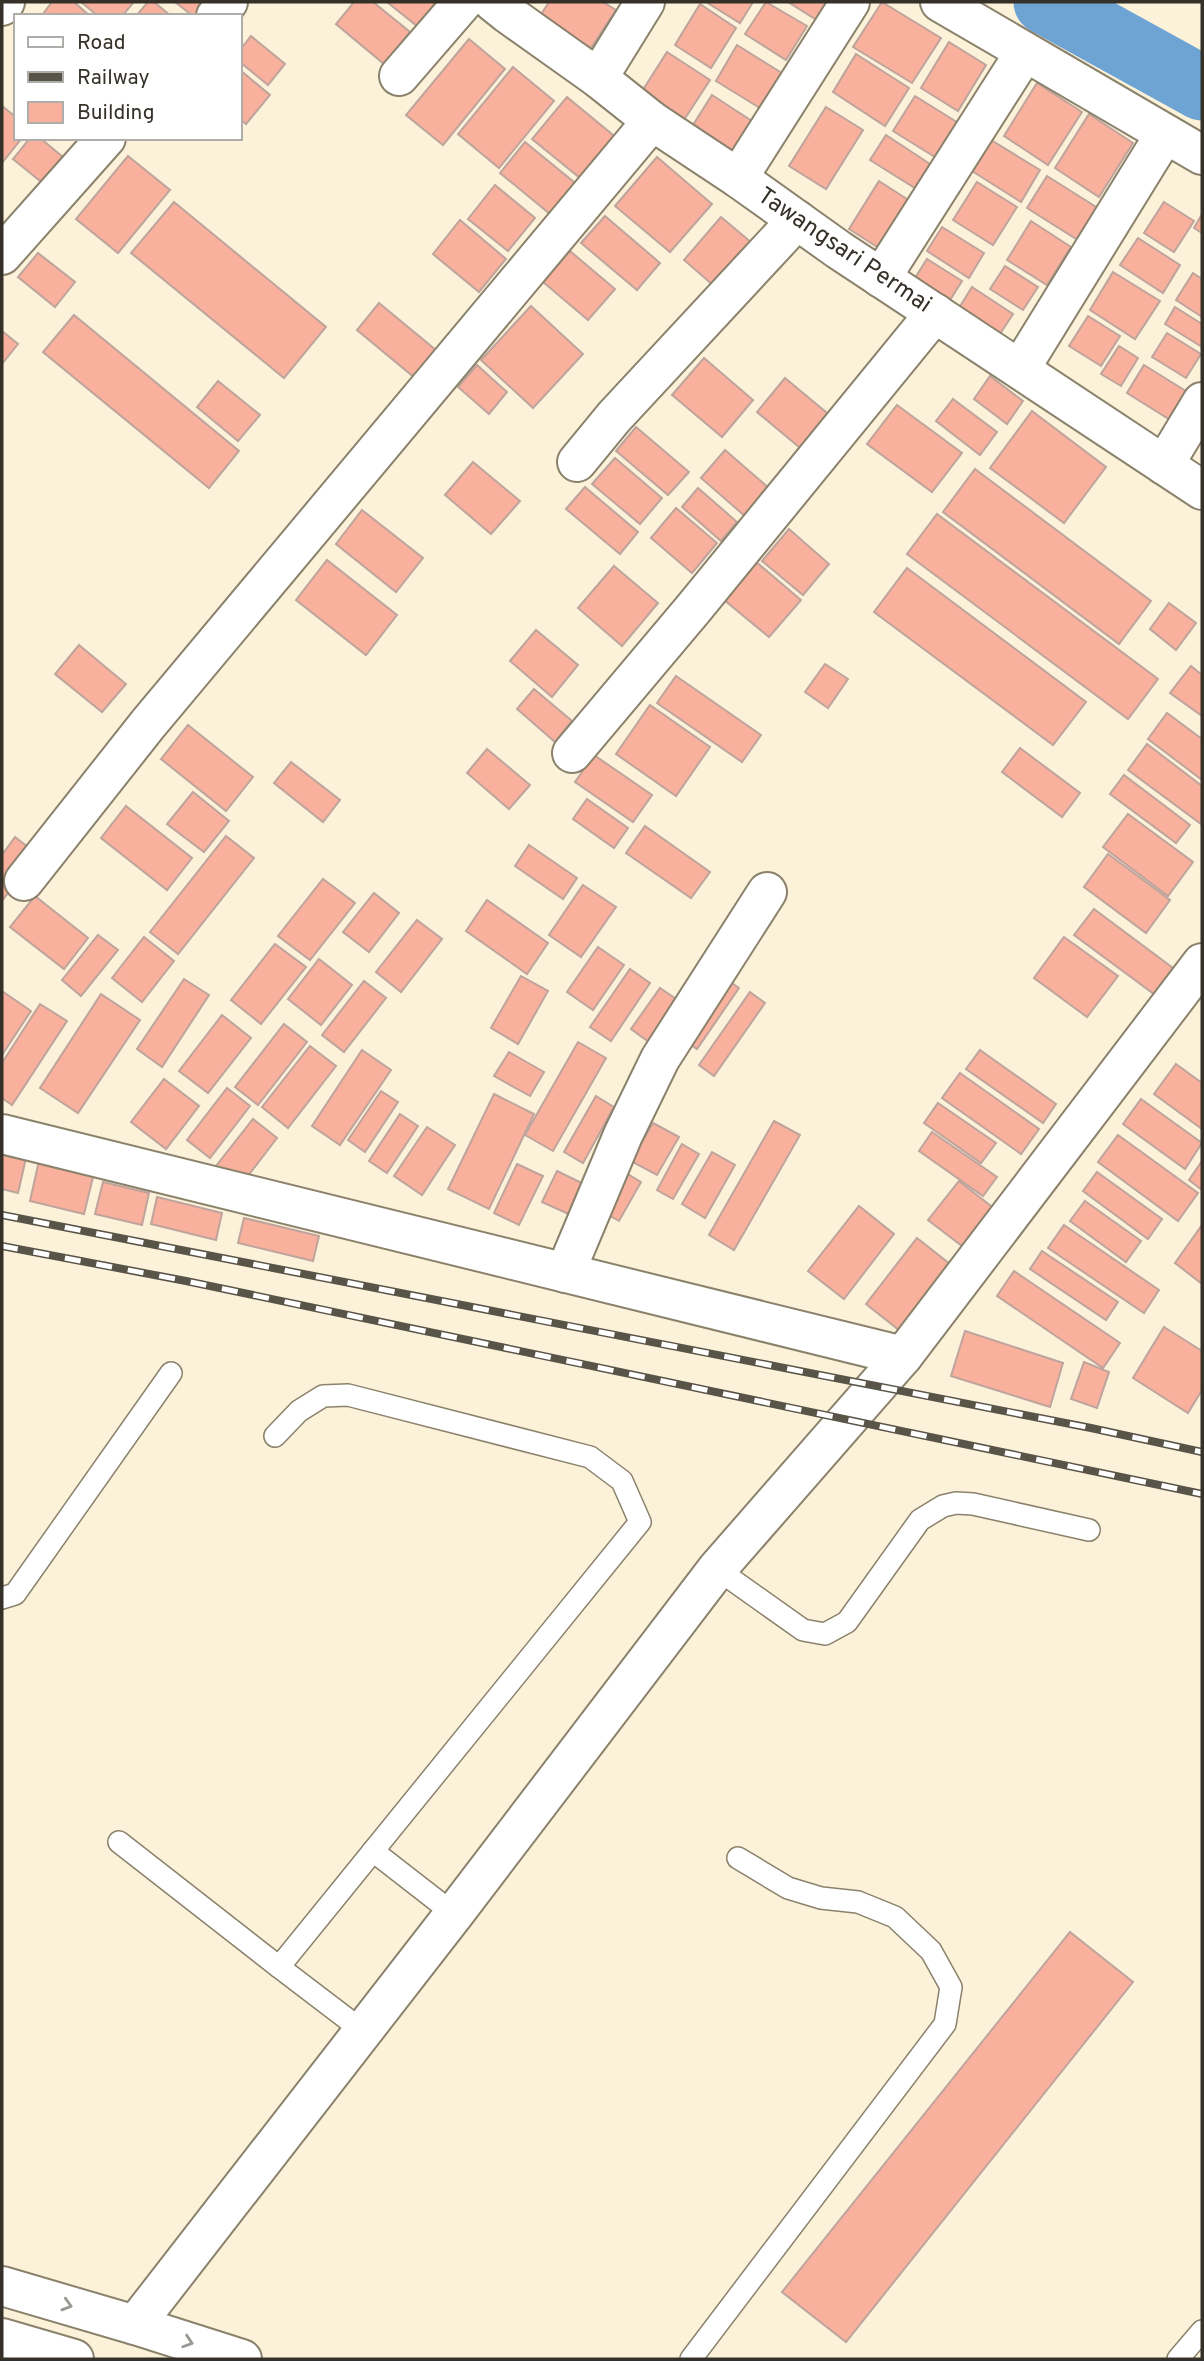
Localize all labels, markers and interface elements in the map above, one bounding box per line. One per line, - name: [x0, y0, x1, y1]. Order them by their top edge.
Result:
- legend: [14, 14, 242, 140]
- text: Road: [77, 30, 126, 57]
- text: Railway: [77, 65, 150, 92]
- text: Building: [77, 100, 155, 127]
- street label: Tawangsari Permai: [751, 182, 937, 320]
- one-way arrow: [61, 2297, 73, 2312]
- one-way arrow: [182, 2334, 194, 2349]

